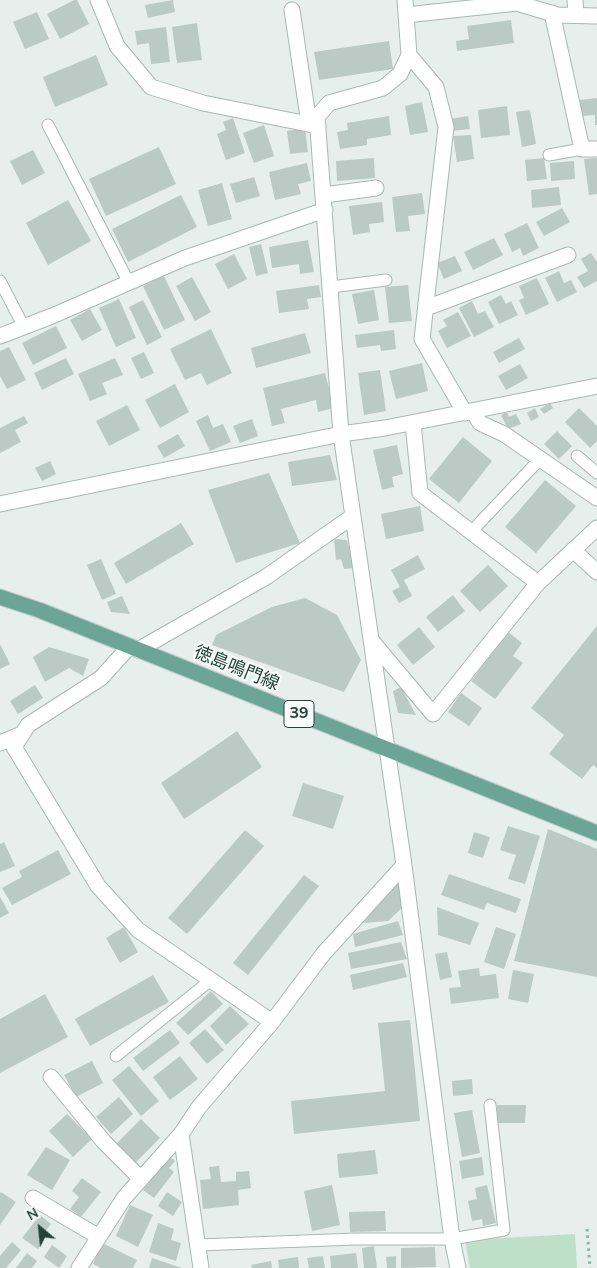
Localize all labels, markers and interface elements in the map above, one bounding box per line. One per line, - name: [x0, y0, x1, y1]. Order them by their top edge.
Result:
- street label: 徳島鳴門線: [190, 642, 282, 696]
- road number: 39: [284, 701, 314, 728]
- north arrow: [15, 1203, 65, 1253]
- text: N: [24, 1203, 42, 1225]

